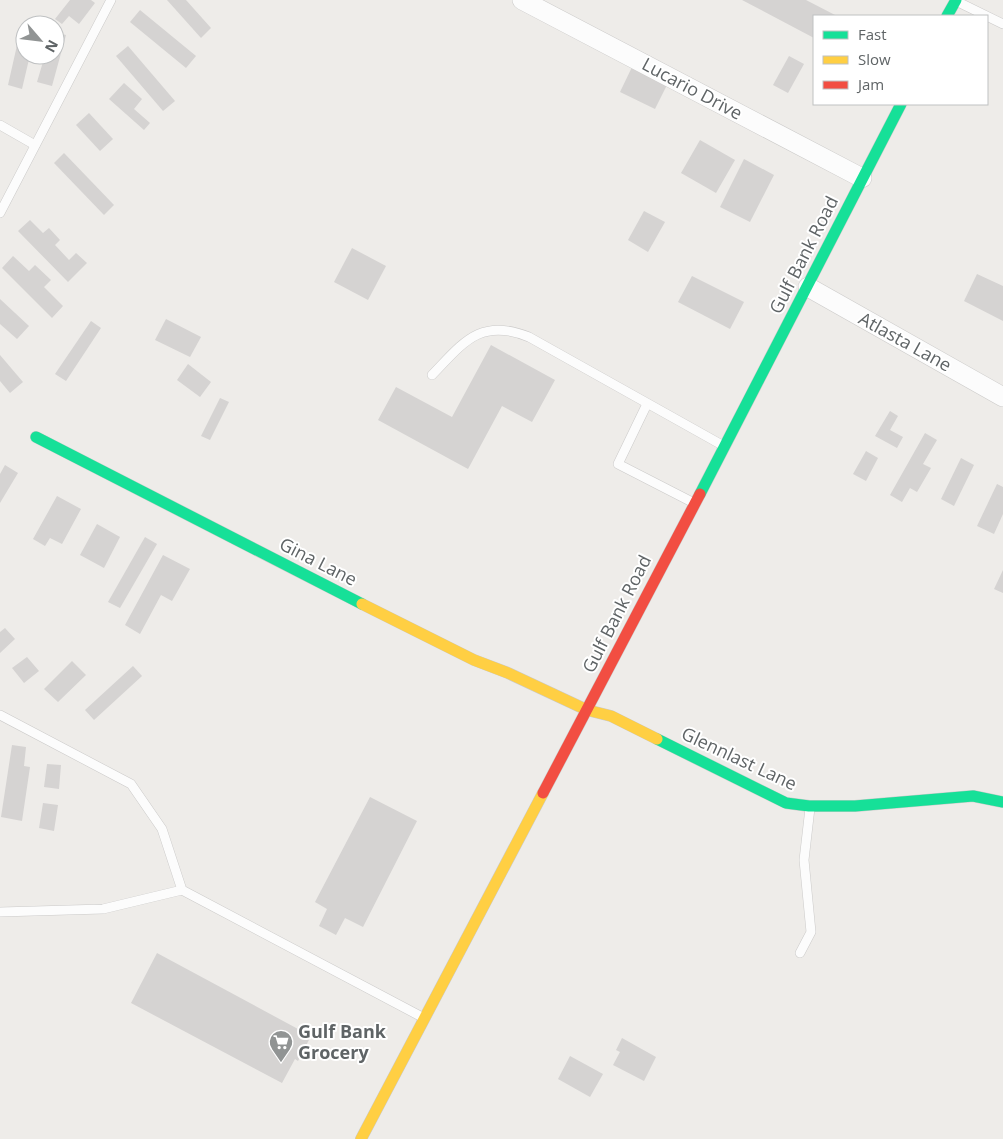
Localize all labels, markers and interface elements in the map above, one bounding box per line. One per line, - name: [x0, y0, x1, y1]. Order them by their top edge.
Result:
- north arrow: [15, 15, 65, 65]
- legend: [813, 15, 988, 105]
- text: Fast: [858, 24, 887, 44]
- text: N: [41, 37, 63, 56]
- text: Slow: [858, 49, 891, 69]
- street label: Lucario Drive: [638, 52, 747, 125]
- text: Jam: [856, 74, 884, 94]
- street label: Gulf Bank Road: [763, 192, 843, 318]
- street label: Atlasta Lane: [855, 306, 956, 376]
- street label: Gina Lane: [276, 531, 361, 591]
- street label: Gulf Bank Road: [576, 551, 656, 677]
- street label: Glennlast Lane: [678, 721, 801, 795]
- place label: Gulf Bank Grocery: [298, 1019, 387, 1064]
- supermarket icon: Gulf Bank Grocery: [268, 1029, 294, 1063]

